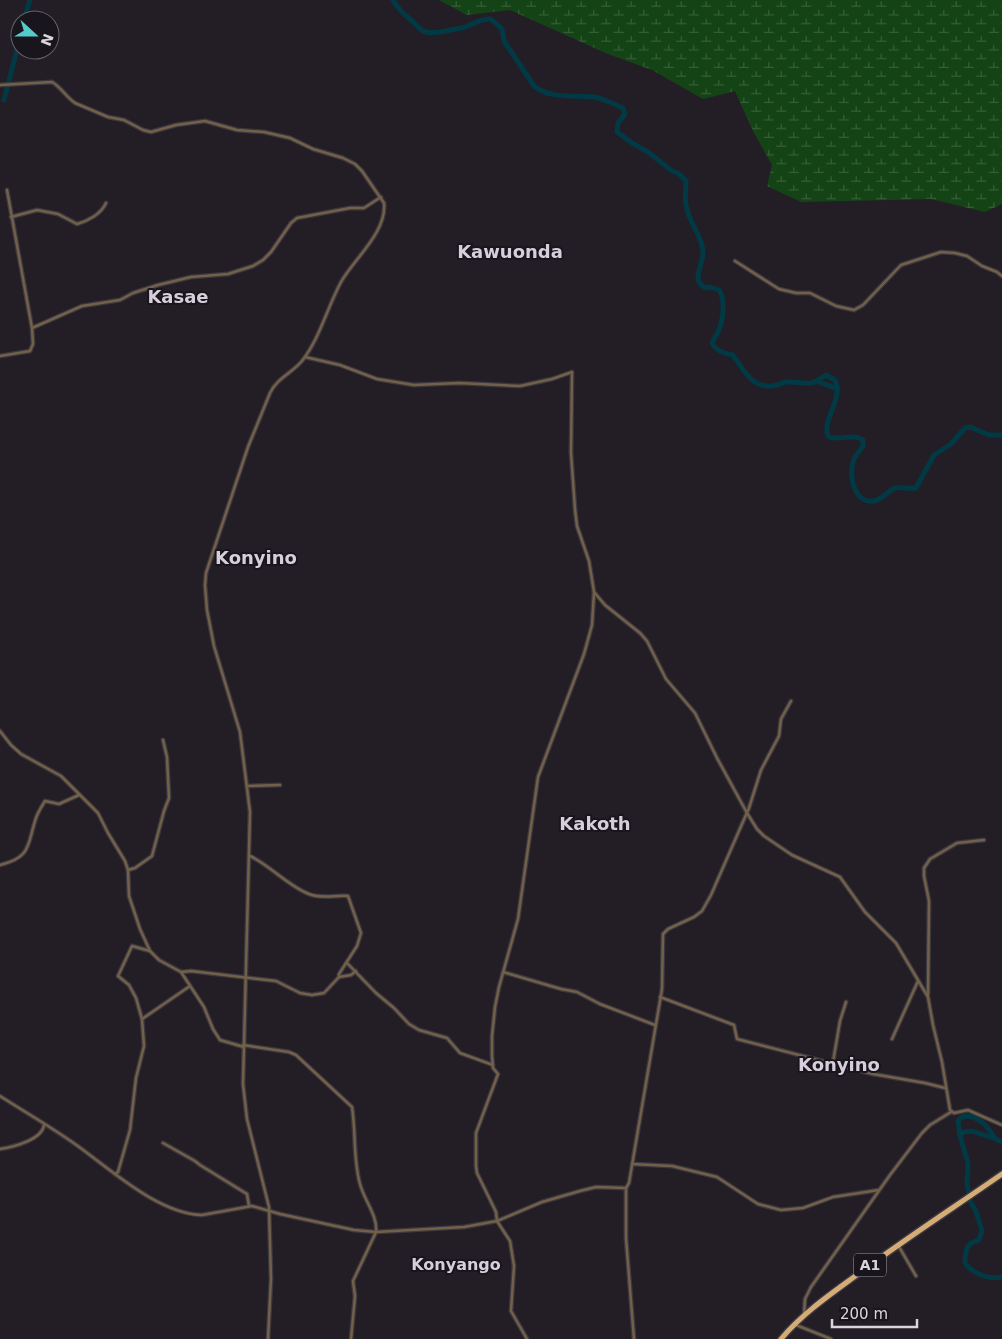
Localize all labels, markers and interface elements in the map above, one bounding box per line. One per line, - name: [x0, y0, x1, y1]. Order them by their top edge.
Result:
- north arrow: [10, 10, 60, 60]
- text: N: [38, 31, 57, 48]
- district label: Kawuonda: [457, 241, 563, 262]
- district label: Kasae: [147, 286, 209, 307]
- district label: Konyino: [215, 547, 297, 568]
- district label: Kakoth: [559, 813, 631, 834]
- district label: Konyino: [798, 1054, 880, 1075]
- road number: A1: [854, 1254, 886, 1276]
- district label: Konyango: [411, 1255, 501, 1274]
- scale bar: [832, 1296, 917, 1328]
- text: 200 m: [840, 1305, 888, 1323]

